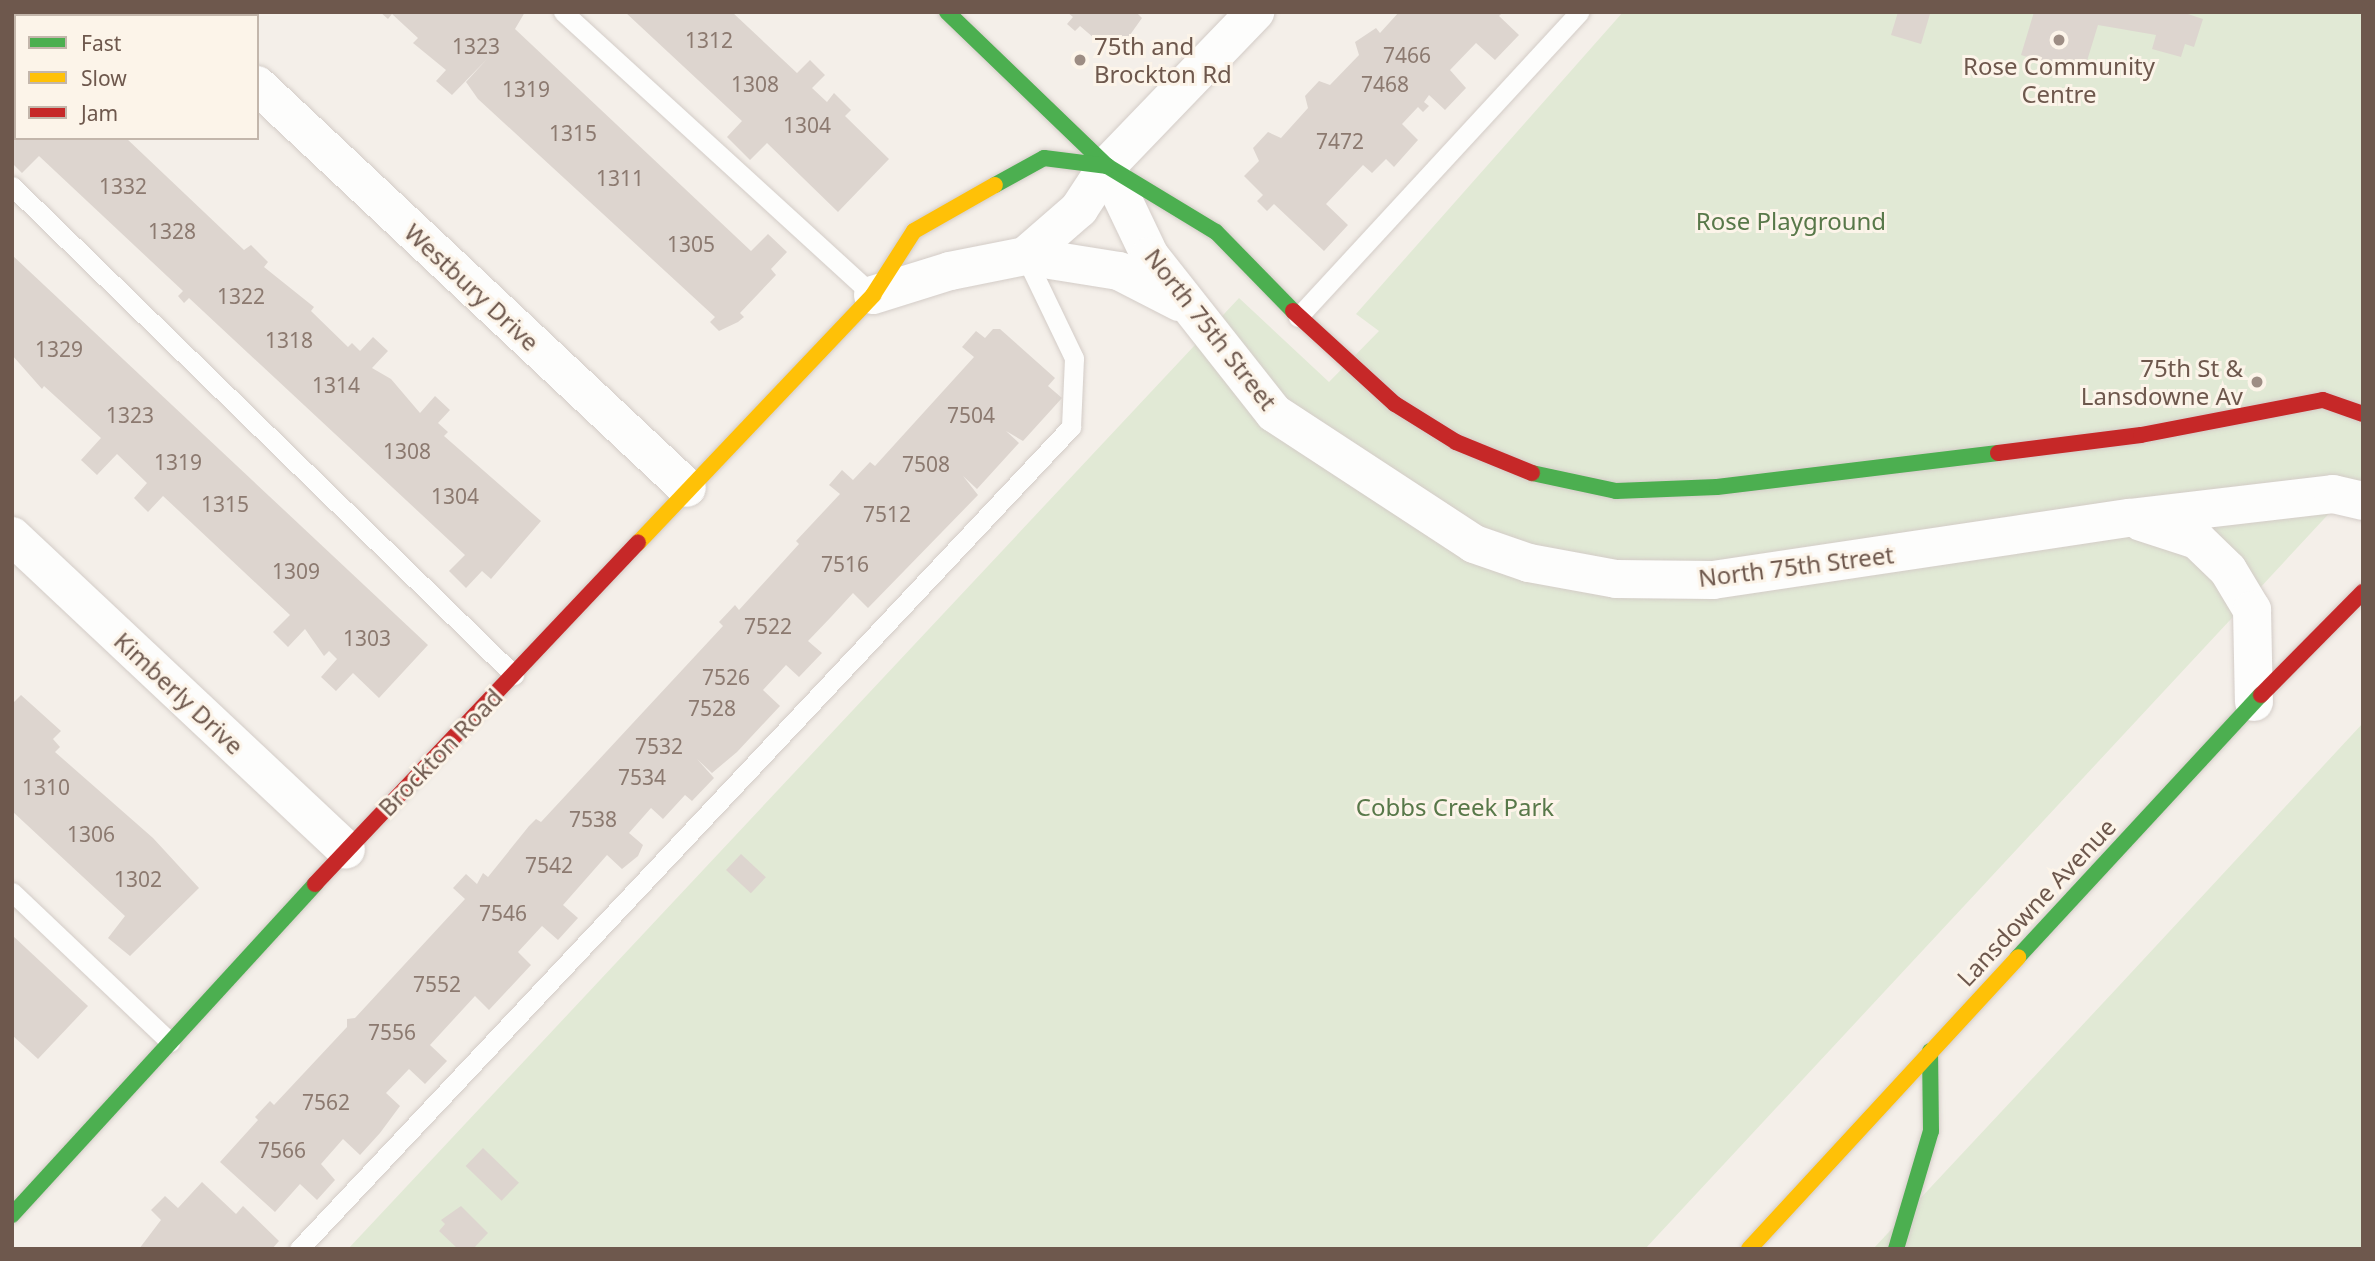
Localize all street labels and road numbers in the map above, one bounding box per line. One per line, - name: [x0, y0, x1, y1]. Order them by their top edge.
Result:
- street label: Westbury Drive: [399, 218, 545, 356]
- street label: North 75th Street: [1139, 243, 1283, 415]
- street label: North 75th Street: [1697, 540, 1895, 592]
- street label: Kimberly Drive: [109, 626, 249, 760]
- street label: Brockton Road: [372, 682, 508, 822]
- street label: Lansdowne Avenue: [1951, 812, 2121, 992]

